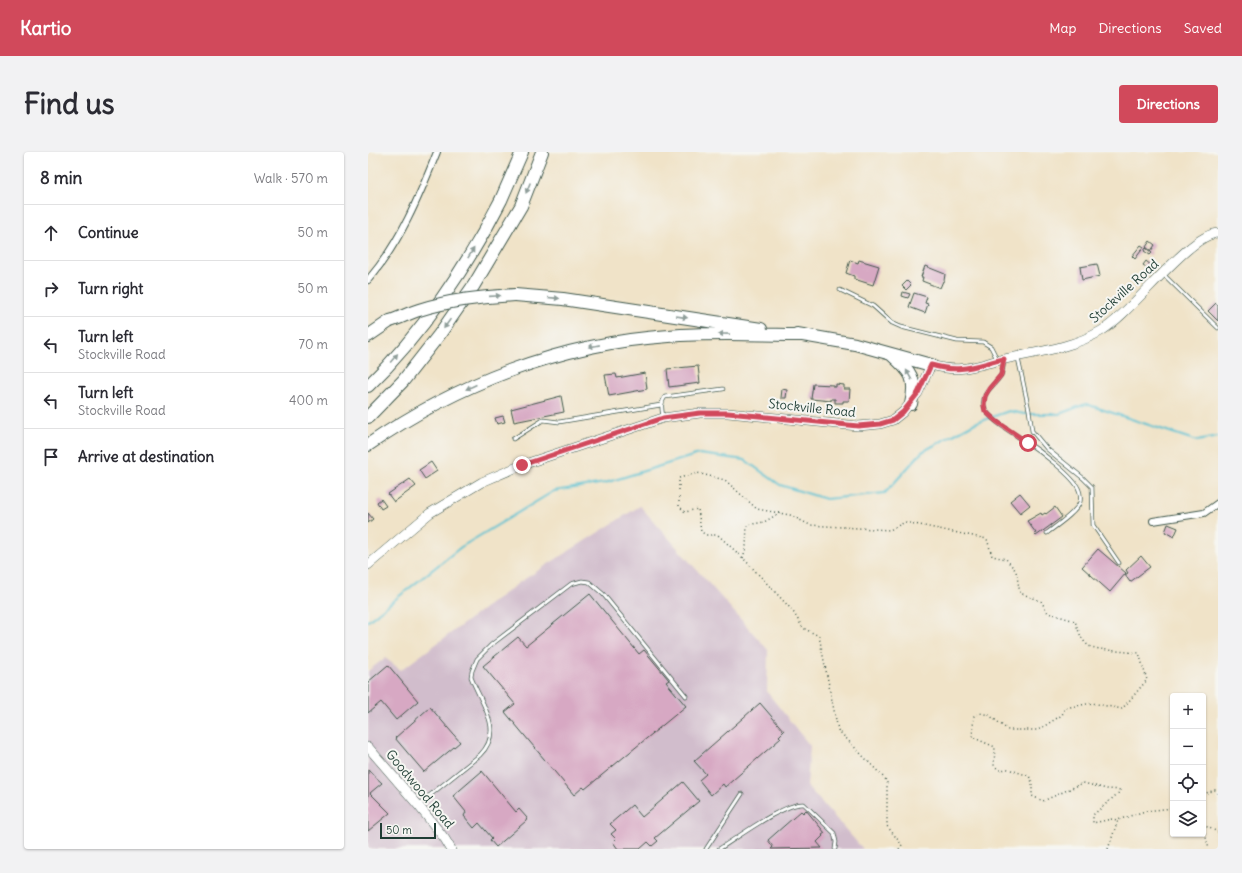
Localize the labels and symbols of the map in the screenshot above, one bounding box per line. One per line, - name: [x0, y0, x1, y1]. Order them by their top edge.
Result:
- one-way arrow: [524, 183, 530, 195]
- one-way arrow: [467, 248, 475, 258]
- street label: Stockville Road: [1086, 255, 1162, 327]
- one-way arrow: [489, 292, 501, 299]
- one-way arrow: [548, 294, 560, 301]
- one-way arrow: [676, 314, 688, 320]
- one-way arrow: [443, 318, 451, 329]
- one-way arrow: [717, 331, 730, 337]
- one-way arrow: [588, 343, 600, 349]
- one-way arrow: [390, 352, 399, 363]
- one-way arrow: [906, 369, 913, 381]
- one-way arrow: [466, 384, 477, 390]
- street label: Stockville Road: [768, 395, 857, 421]
- route start: [1019, 434, 1037, 452]
- route end: [513, 456, 531, 474]
- street label: Goodwood Road: [382, 746, 458, 832]
- scale bar: [380, 821, 436, 840]

